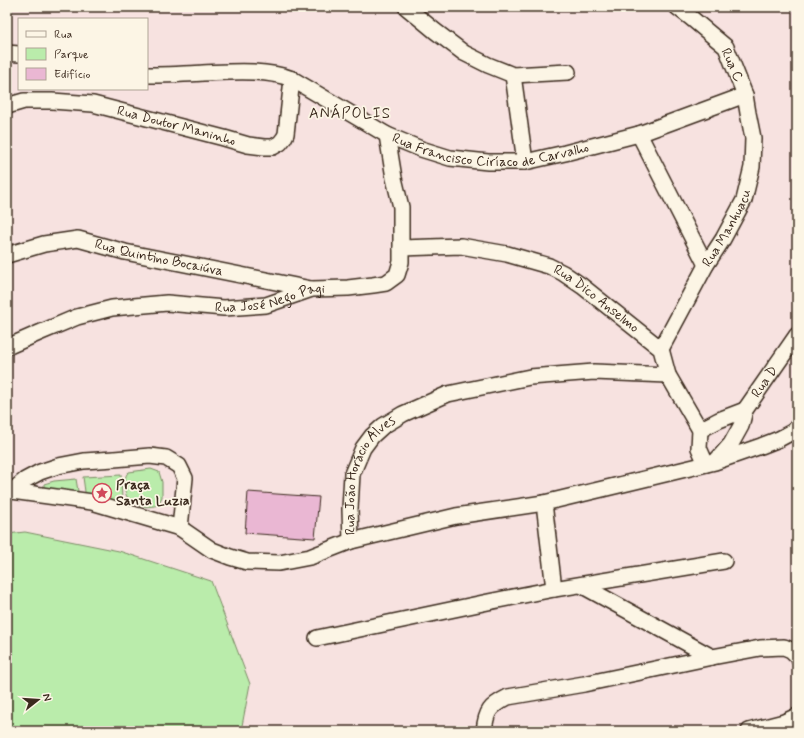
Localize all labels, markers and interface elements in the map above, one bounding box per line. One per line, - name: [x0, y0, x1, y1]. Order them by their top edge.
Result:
- legend: [18, 18, 148, 90]
- text: Rua: [54, 27, 72, 43]
- street label: Rua C: [716, 45, 748, 85]
- text: Parque: [54, 47, 89, 63]
- text: Edifício: [54, 67, 90, 83]
- street label: Rua Doutor Maninho: [115, 102, 238, 150]
- district label: ANÁPOLIS: [309, 103, 391, 124]
- street label: Rua Francisco Ciríaco de Carvalho: [389, 129, 591, 172]
- street label: Rua Manhuacu: [698, 187, 755, 270]
- street label: Rua Quintino Bocaiúva: [93, 235, 225, 280]
- street label: Rua Dico Anselmo: [550, 261, 643, 337]
- street label: Rua José Nego Pagi: [214, 279, 325, 317]
- street label: Rua D: [747, 362, 782, 401]
- street label: Rua João Horácio Alves: [341, 411, 399, 536]
- place label: Praça Santa Luzia: [116, 476, 190, 510]
- place icon: Praça Santa Luzia: [91, 482, 113, 504]
- north arrow: [18, 680, 58, 720]
- text: N: [39, 692, 54, 703]

